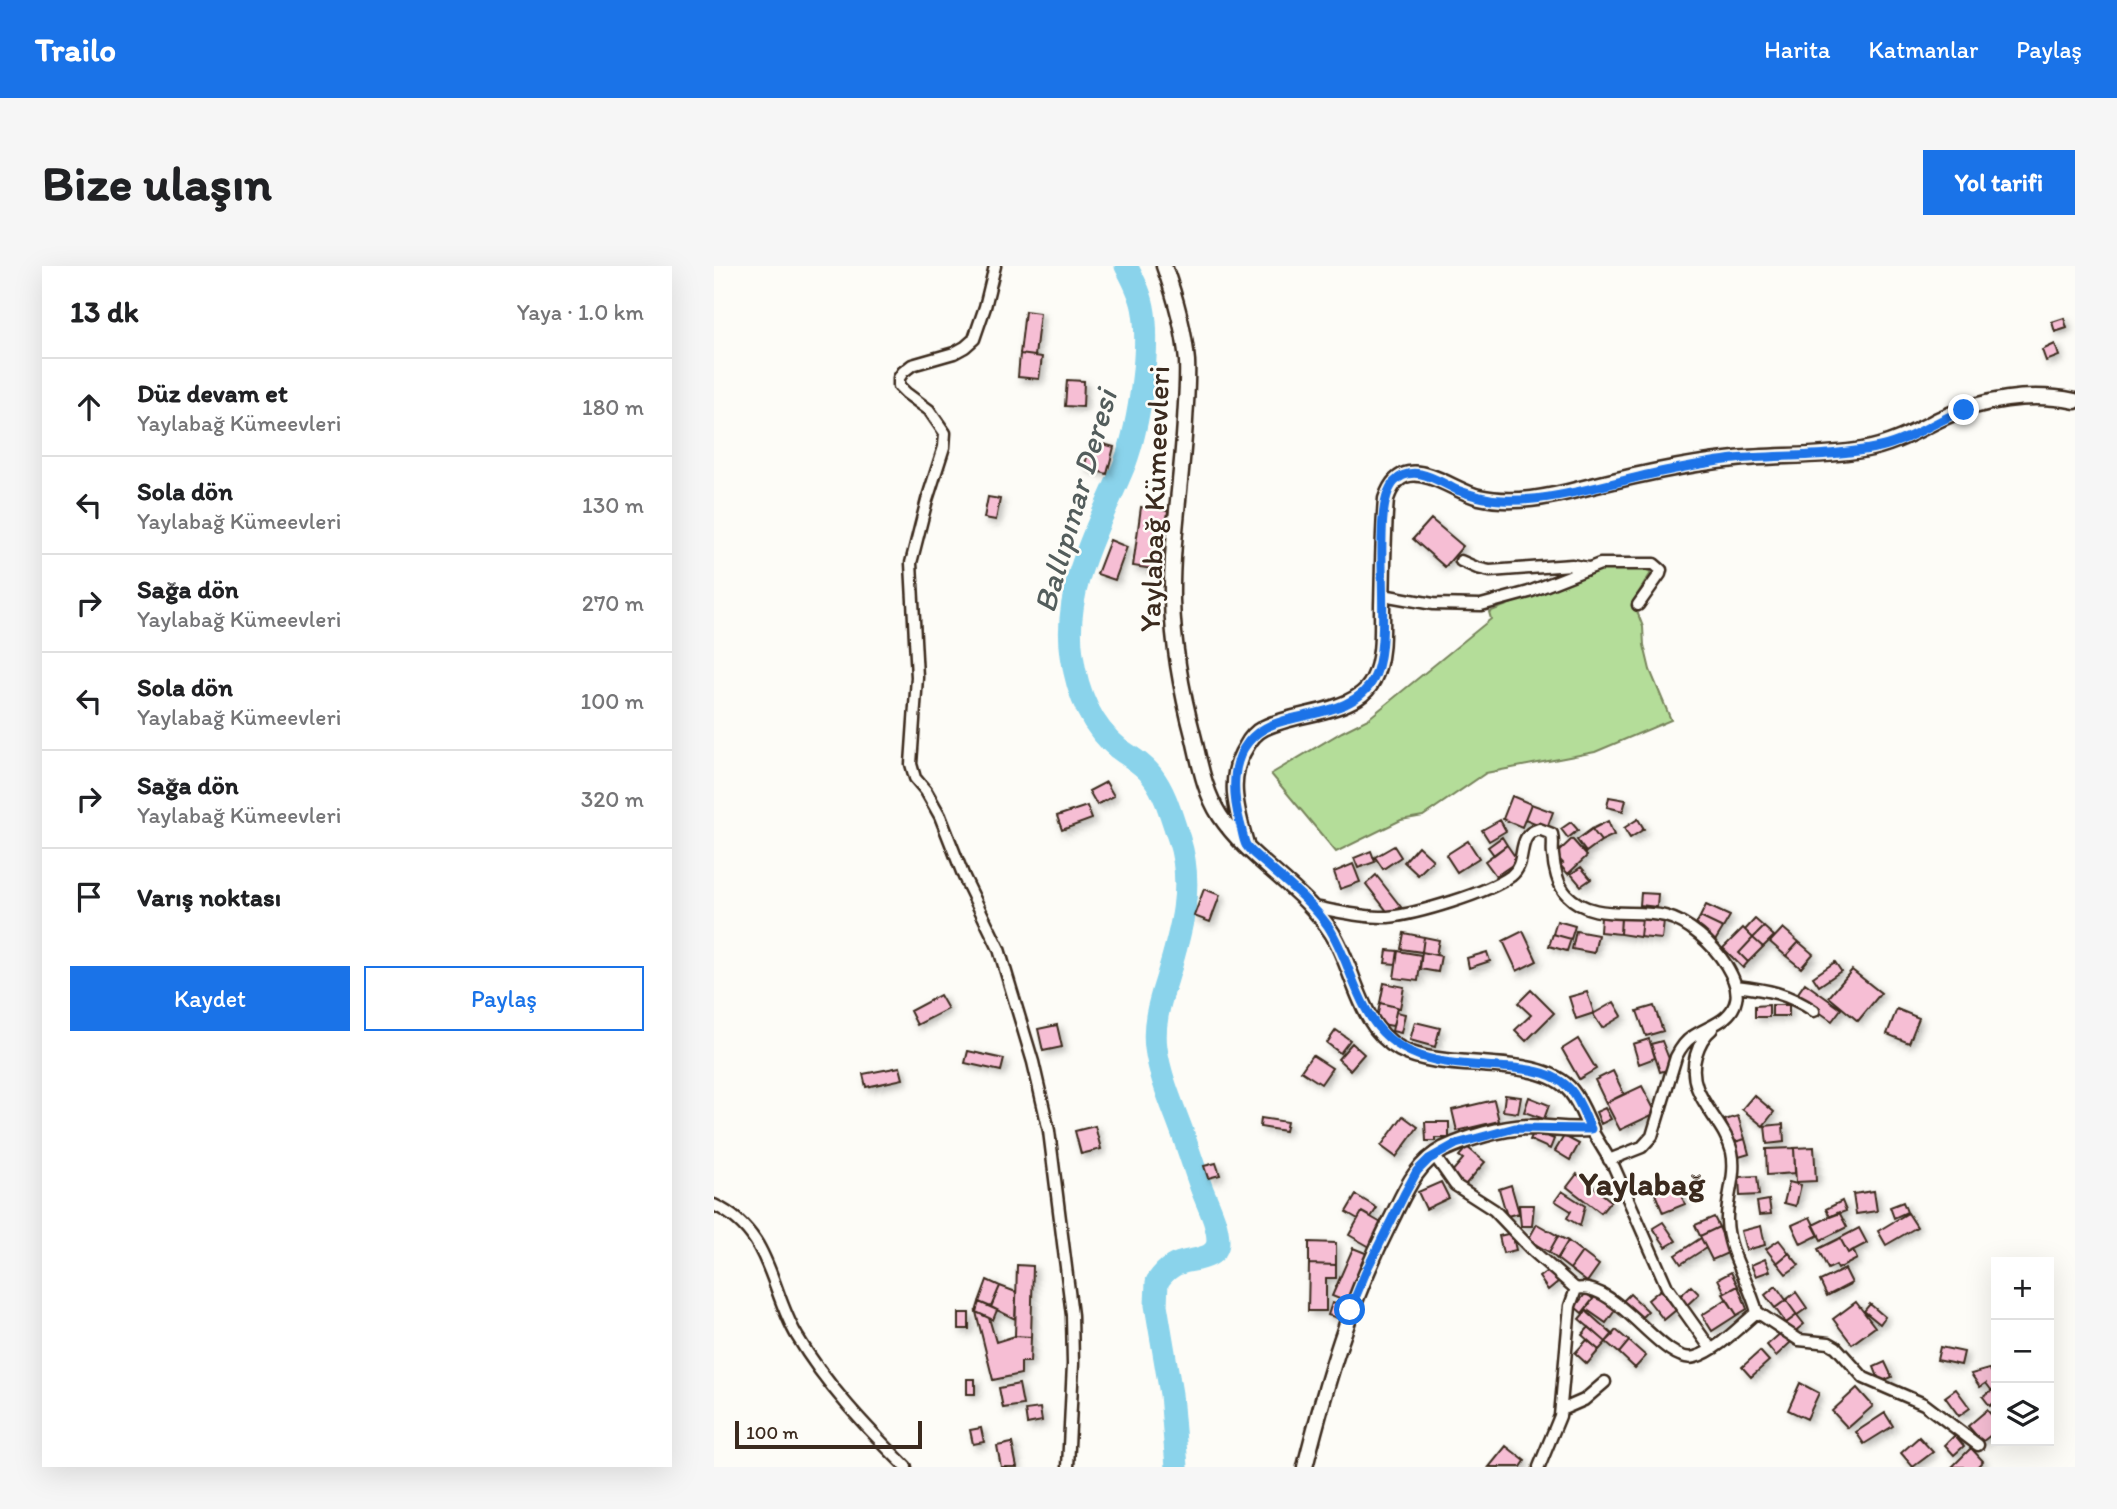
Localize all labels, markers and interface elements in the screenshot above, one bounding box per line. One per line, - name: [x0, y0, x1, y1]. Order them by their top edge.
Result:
- text: Trailo: [35, 30, 116, 69]
- text: Harita: [1764, 35, 1830, 64]
- text: Katmanlar: [1868, 35, 1978, 64]
- text: Paylaş: [2016, 35, 2082, 64]
- button: Yol tarifi: [1923, 150, 2075, 215]
- text: Bize ulaşın: [42, 153, 272, 212]
- text: 13 dk: [70, 293, 139, 330]
- text: Yaya · 1.0 km: [517, 298, 644, 326]
- street label: Yaylabağ Kümeevleri: [1131, 365, 1177, 633]
- text: Düz devam et: [137, 377, 288, 409]
- water label: Ballıpınar Deresi: [1025, 383, 1126, 617]
- icon: ahead: [70, 388, 108, 426]
- text: 180 m: [582, 393, 644, 421]
- route end: [1948, 394, 1979, 425]
- text: Yaylabağ Kümeevleri: [137, 409, 341, 437]
- text: Sola dön: [137, 475, 233, 507]
- icon: left: [70, 486, 108, 524]
- text: 130 m: [582, 491, 644, 519]
- text: Yaylabağ Kümeevleri: [137, 507, 341, 535]
- text: Sağa dön: [137, 573, 239, 605]
- icon: right: [70, 584, 108, 622]
- text: 270 m: [582, 589, 644, 617]
- text: Yaylabağ Kümeevleri: [137, 605, 341, 633]
- text: Sola dön: [137, 671, 233, 703]
- icon: left: [70, 682, 108, 720]
- text: 100 m: [580, 687, 644, 715]
- text: Yaylabağ Kümeevleri: [137, 703, 341, 731]
- text: Sağa dön: [137, 769, 239, 801]
- icon: right: [70, 780, 108, 818]
- text: 320 m: [581, 785, 644, 813]
- text: Yaylabağ Kümeevleri: [137, 801, 341, 829]
- icon: arrive: [70, 878, 108, 916]
- text: Varış noktası: [137, 881, 281, 913]
- button: Kaydet: [70, 966, 350, 1031]
- button: Paylaş: [364, 966, 644, 1031]
- district label: Yaylabağ: [1578, 1164, 1706, 1203]
- map controls: [1991, 1257, 2054, 1446]
- button: +: [1991, 1257, 2054, 1320]
- route start: [1334, 1294, 1365, 1325]
- button: −: [1991, 1320, 2054, 1383]
- button: layers: [1991, 1383, 2054, 1446]
- scale bar: [735, 1418, 922, 1450]
- text: 100 m: [746, 1421, 798, 1444]

